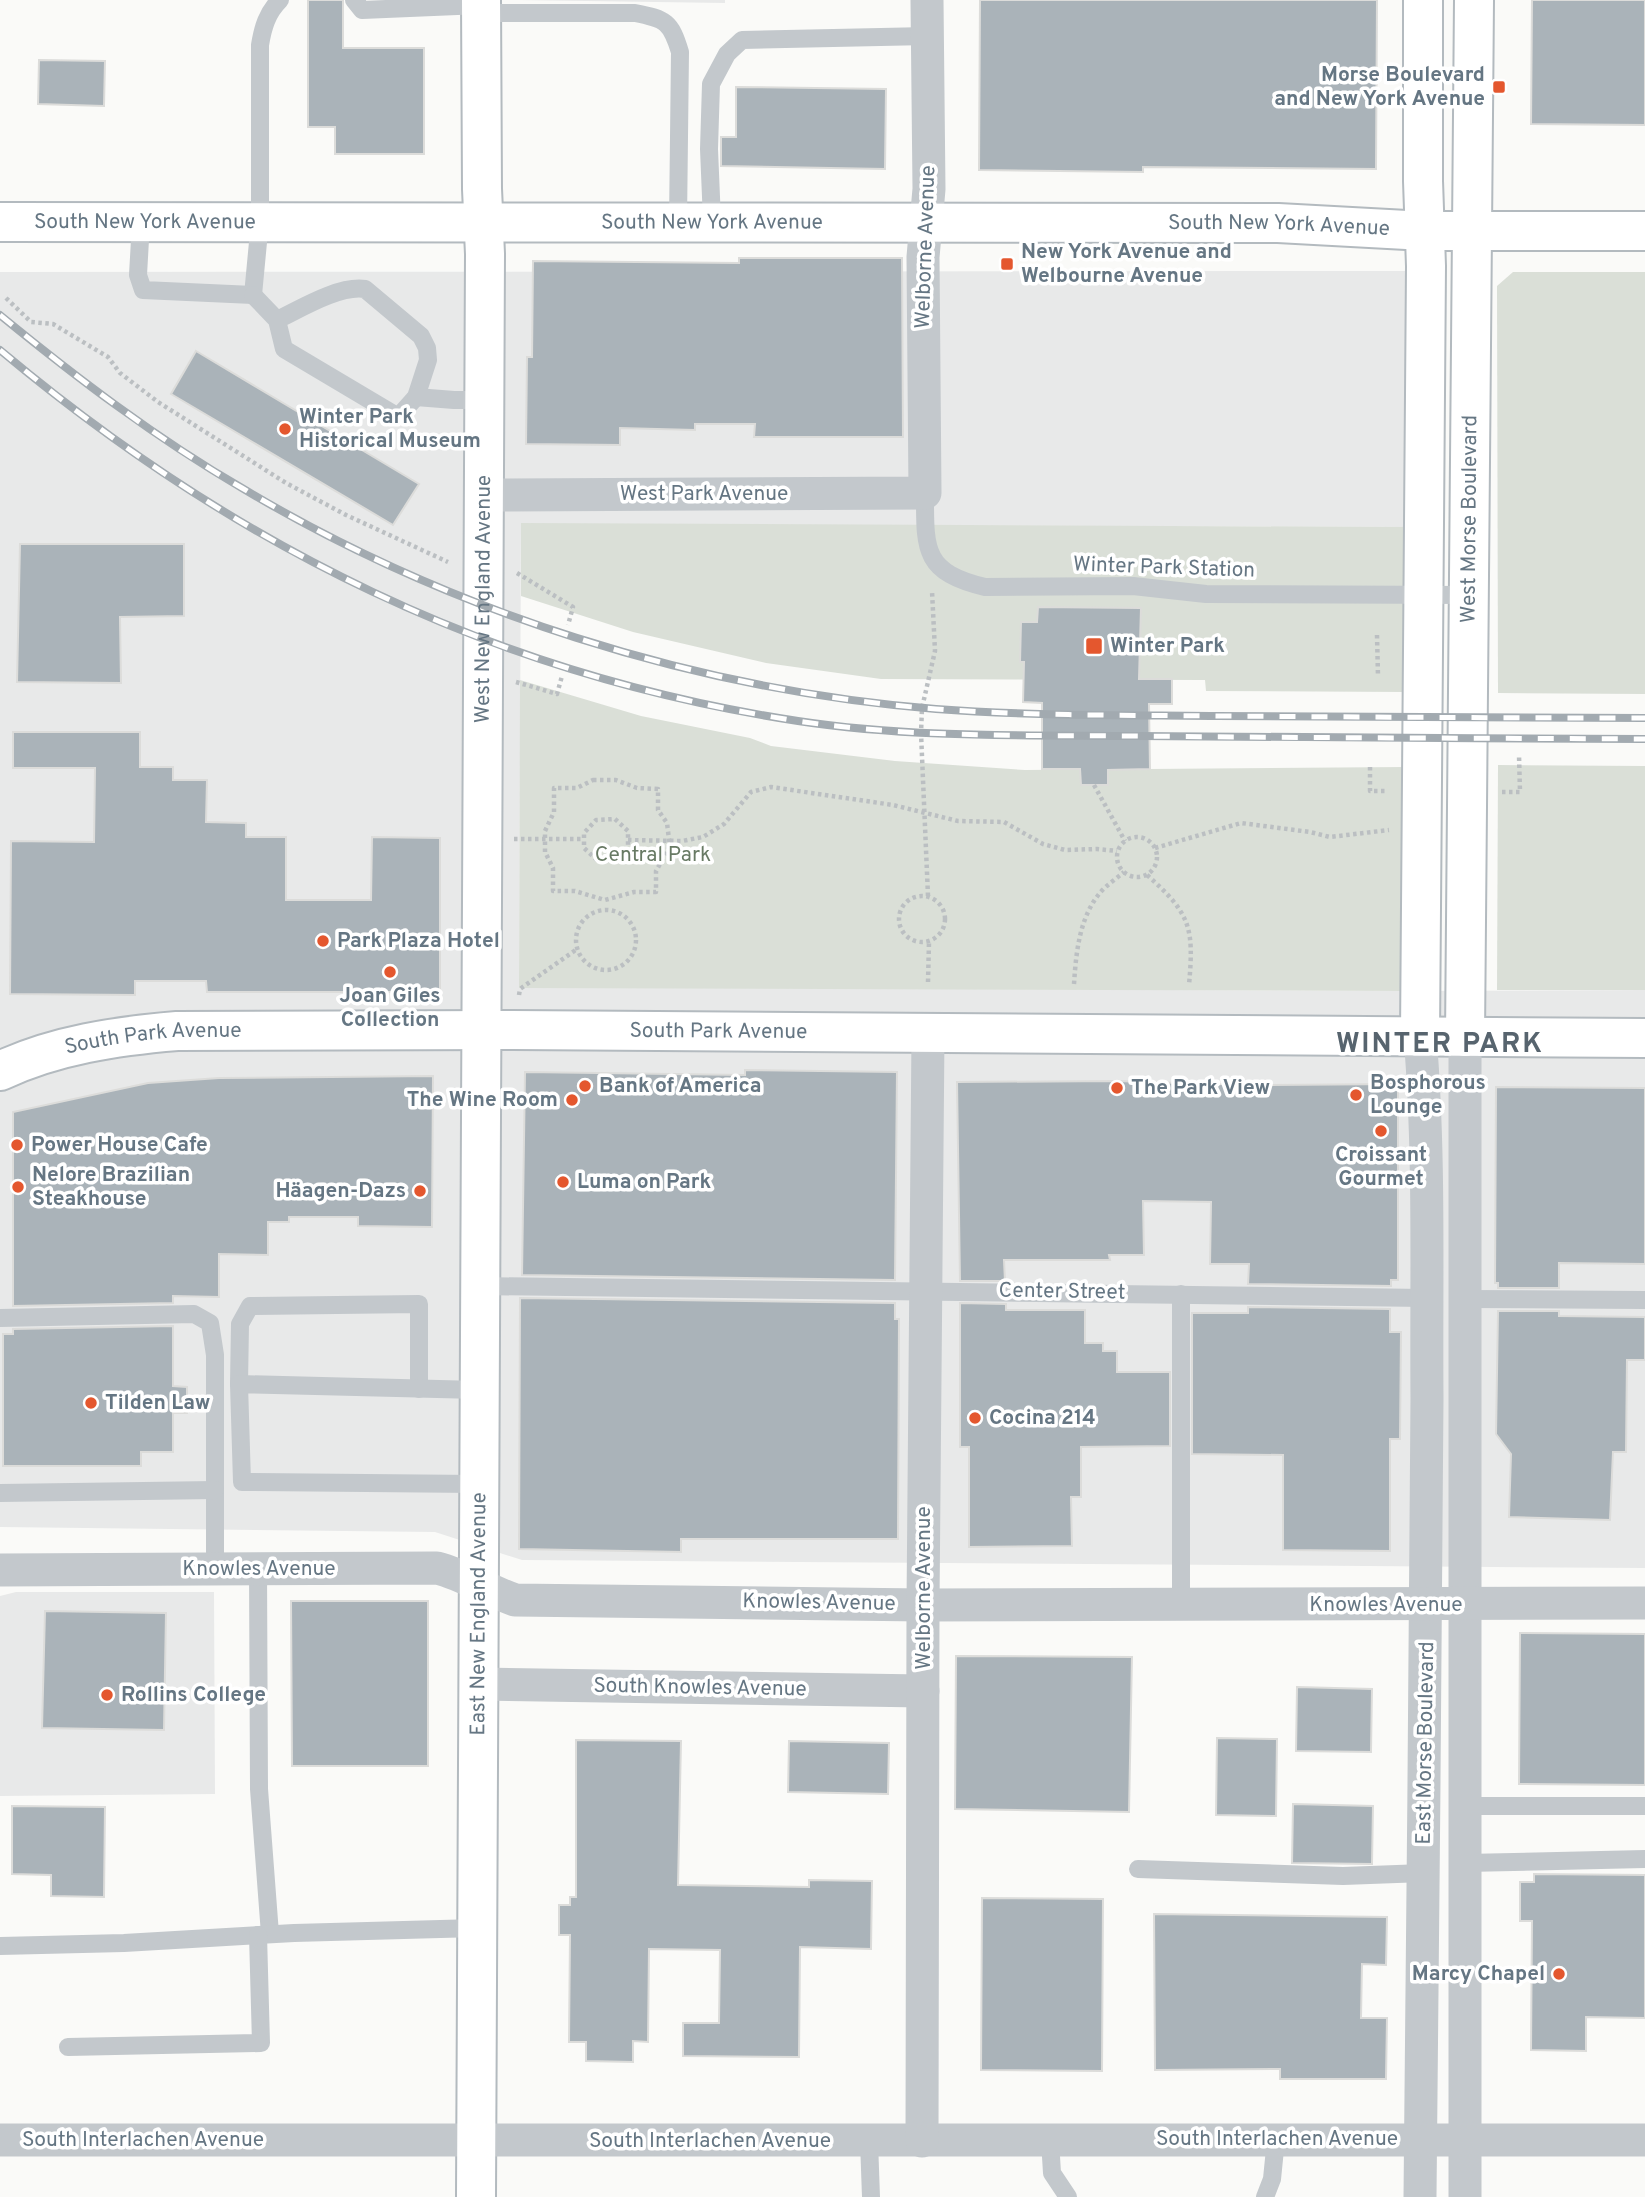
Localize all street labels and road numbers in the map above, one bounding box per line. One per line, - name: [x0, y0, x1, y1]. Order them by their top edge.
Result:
- street label: Welborne Avenue: [910, 165, 942, 329]
- street label: South New York Avenue: [34, 209, 256, 236]
- street label: South New York Avenue: [601, 209, 823, 236]
- street label: South New York Avenue: [1168, 209, 1391, 243]
- street label: West Morse Boulevard: [1455, 415, 1484, 623]
- street label: West New England Avenue: [469, 475, 497, 723]
- street label: West Park Avenue: [620, 481, 788, 508]
- street label: Winter Park Station: [1072, 551, 1256, 585]
- street label: South Park Avenue: [62, 1017, 241, 1061]
- street label: South Park Avenue: [630, 1017, 808, 1046]
- street label: Center Street: [998, 1277, 1126, 1307]
- street label: East New England Avenue: [465, 1492, 493, 1736]
- street label: Welborne Avenue: [911, 1506, 938, 1670]
- street label: Knowles Avenue: [182, 1556, 336, 1583]
- street label: Knowles Avenue: [742, 1588, 896, 1618]
- street label: Knowles Avenue: [1309, 1592, 1463, 1619]
- street label: East Morse Boulevard: [1411, 1641, 1441, 1845]
- street label: South Knowles Avenue: [593, 1673, 807, 1703]
- street label: South Interlachen Avenue: [1156, 2126, 1398, 2153]
- street label: South Interlachen Avenue: [22, 2127, 264, 2154]
- street label: South Interlachen Avenue: [589, 2128, 831, 2155]

